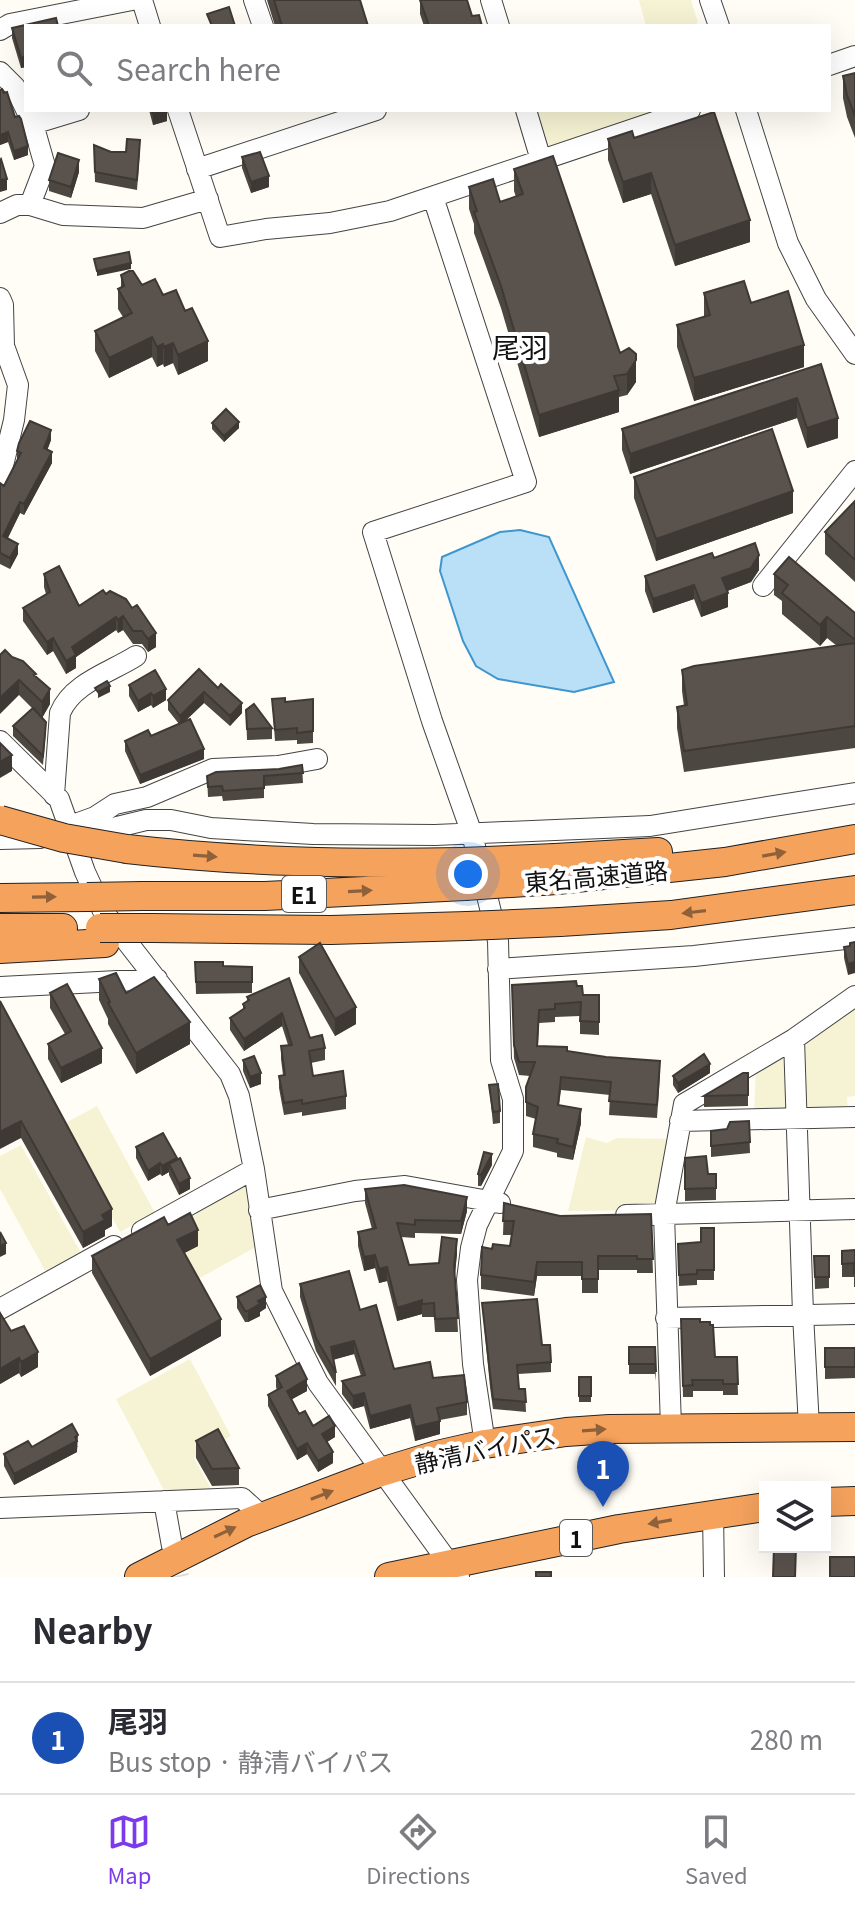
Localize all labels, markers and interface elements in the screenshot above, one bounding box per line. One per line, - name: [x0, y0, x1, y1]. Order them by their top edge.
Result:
- search box: [24, 24, 831, 112]
- icon: search: [52, 46, 96, 90]
- text: Search here: [116, 46, 281, 90]
- district label: 尾羽: [492, 326, 548, 366]
- one-way arrow: [761, 847, 786, 859]
- one-way arrow: [193, 850, 218, 863]
- street label: 東名高速道路: [523, 851, 669, 899]
- your location: [448, 854, 488, 894]
- road number: E1: [282, 876, 326, 912]
- one-way arrow: [348, 884, 373, 897]
- one-way arrow: [32, 891, 57, 903]
- one-way arrow: [682, 906, 707, 919]
- street label: 静清バイパス: [411, 1416, 559, 1480]
- one-way arrow: [582, 1423, 607, 1436]
- pin: 1: [577, 1441, 629, 1507]
- map controls: [759, 1481, 831, 1553]
- button: layers: [759, 1481, 831, 1553]
- one-way arrow: [310, 1488, 334, 1500]
- one-way arrow: [647, 1517, 672, 1529]
- road number: 1: [560, 1520, 592, 1556]
- one-way arrow: [213, 1526, 237, 1539]
- text: Nearby: [32, 1605, 152, 1654]
- text: 尾羽: [108, 1698, 168, 1742]
- text: 1: [50, 1720, 66, 1757]
- text: 280 m: [750, 1720, 823, 1757]
- text: Bus stop · 静清バイパス: [108, 1742, 393, 1779]
- tab: Map: [107, 1810, 151, 1890]
- tab: Directions: [366, 1810, 470, 1890]
- tab: Saved: [685, 1810, 748, 1890]

